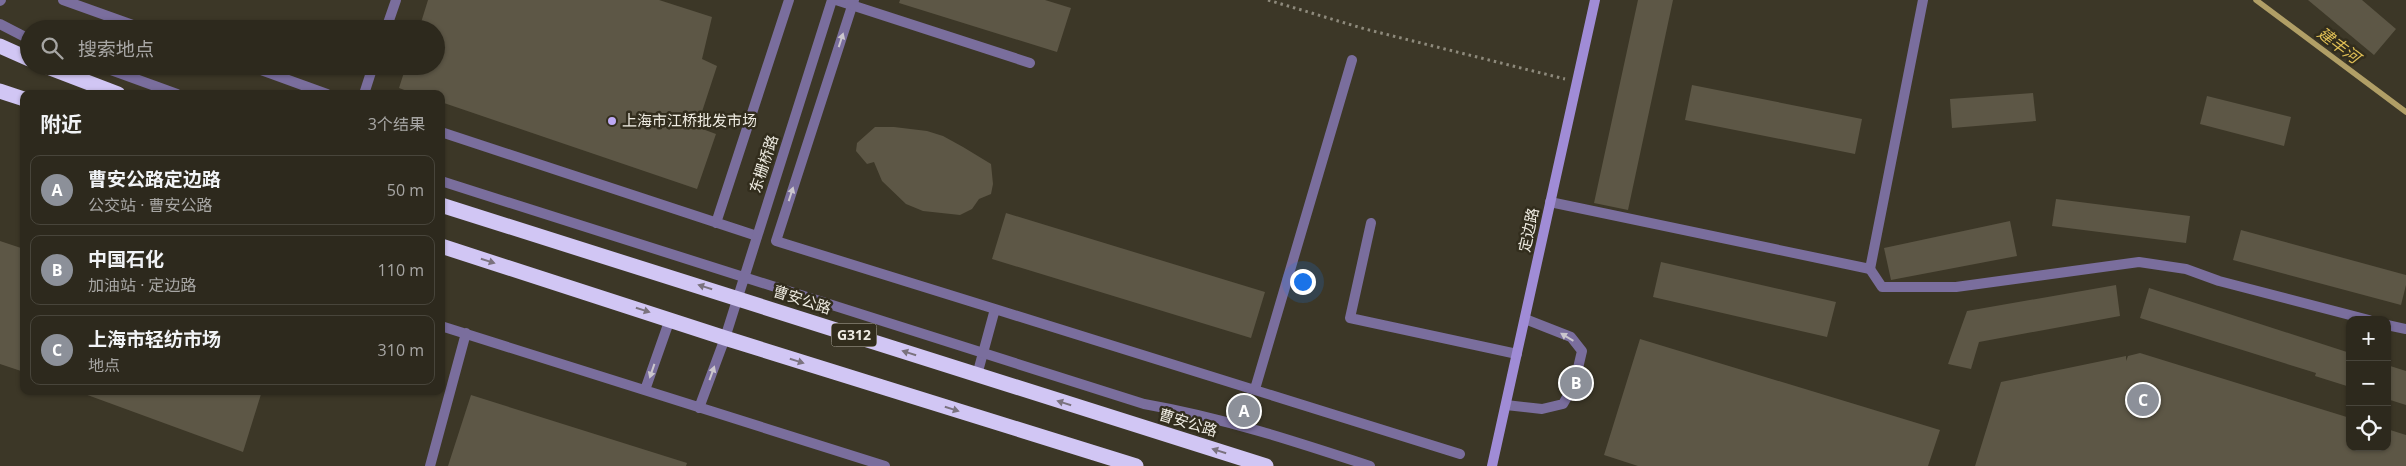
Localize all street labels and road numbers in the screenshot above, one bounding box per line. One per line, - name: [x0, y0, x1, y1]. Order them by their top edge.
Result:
- street label: 东栅桥路: [744, 132, 782, 195]
- street label: 定边路: [1514, 206, 1542, 254]
- street label: 曹安公路: [771, 280, 834, 318]
- road number: G312: [832, 324, 876, 346]
- street label: 曹安公路: [1157, 404, 1220, 440]

